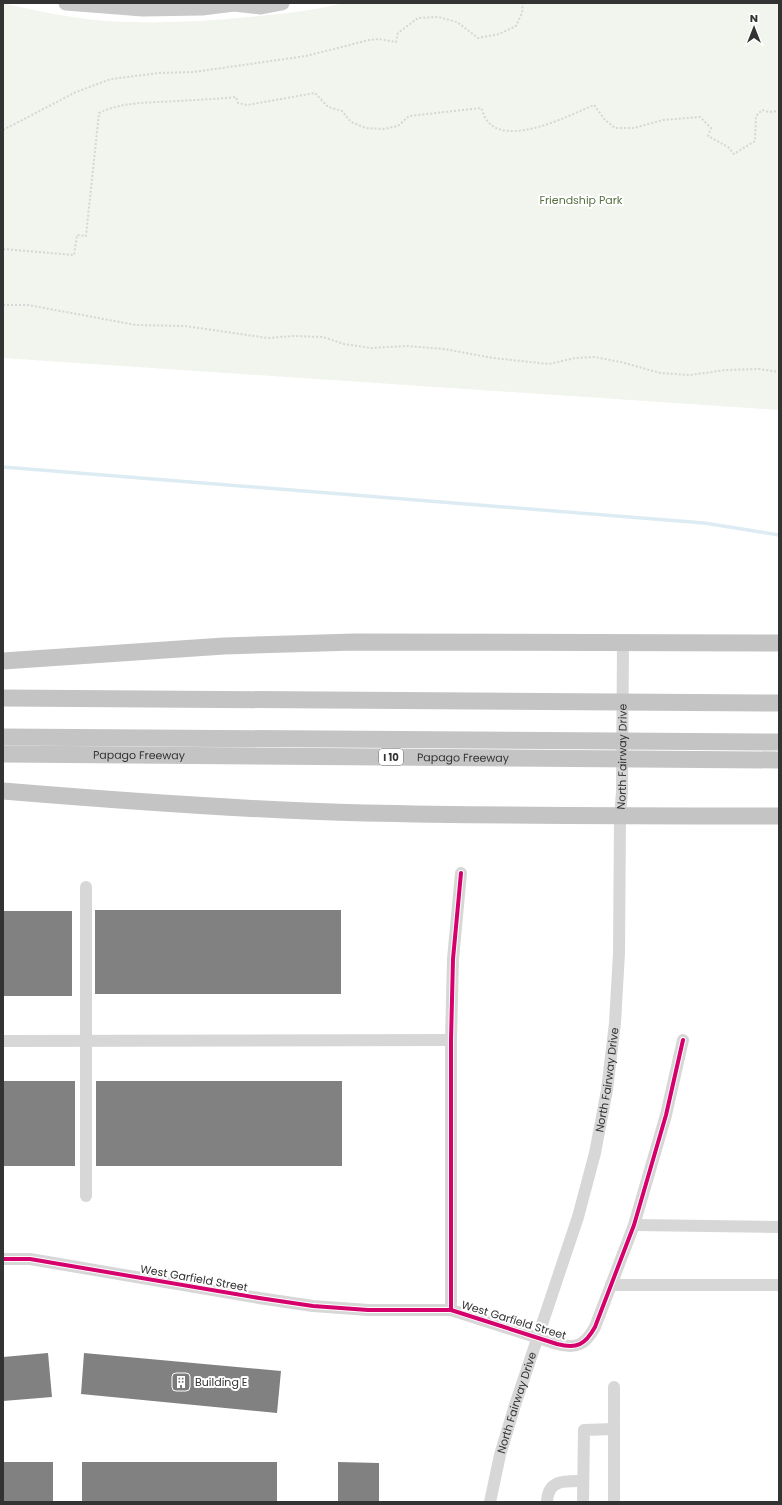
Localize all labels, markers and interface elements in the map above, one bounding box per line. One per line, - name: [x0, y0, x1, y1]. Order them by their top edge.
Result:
- north arrow: [734, 8, 774, 48]
- text: N: [750, 10, 758, 26]
- park label: Friendship Park: [539, 192, 623, 208]
- street label: North Fairway Drive: [613, 703, 631, 810]
- street label: Papago Freeway: [93, 747, 186, 763]
- road number: I 10: [379, 749, 403, 765]
- street label: Papago Freeway: [417, 749, 510, 766]
- street label: North Fairway Drive: [591, 1026, 622, 1134]
- street label: West Garfield Street: [139, 1261, 249, 1295]
- street label: West Garfield Street: [460, 1296, 568, 1344]
- street label: North Fairway Drive: [493, 1349, 540, 1455]
- building icon: Building E: [170, 1371, 192, 1393]
- place label: Building E: [195, 1374, 247, 1390]

